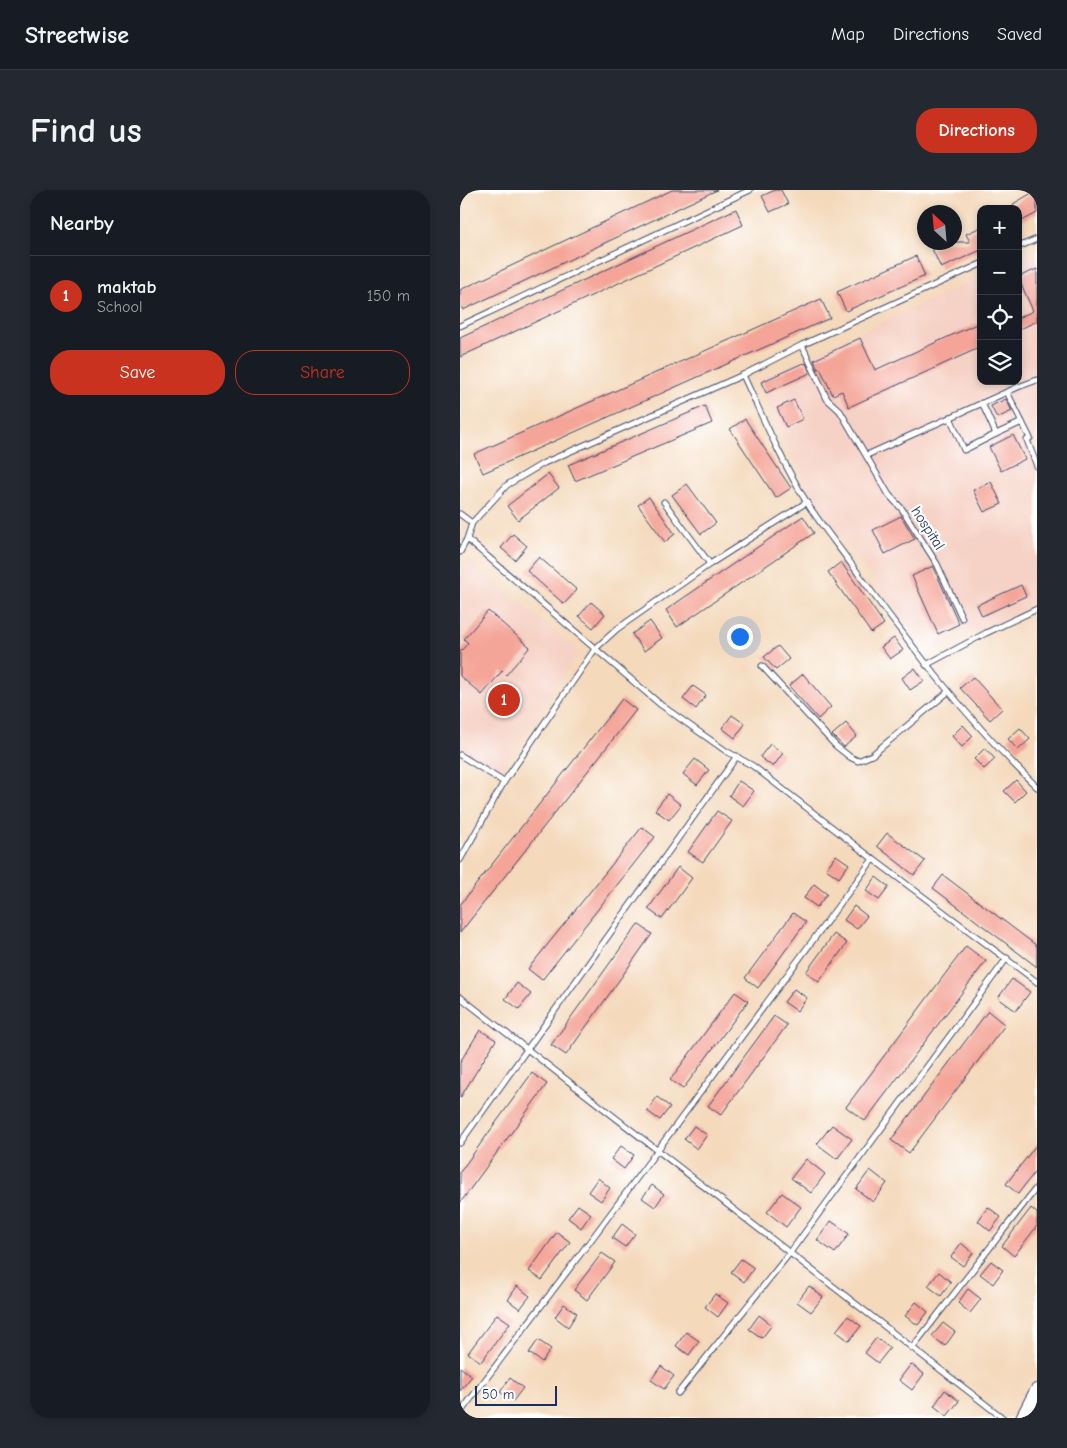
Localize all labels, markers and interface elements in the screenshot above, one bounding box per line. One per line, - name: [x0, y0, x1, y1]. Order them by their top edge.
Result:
- text: Streetwise: [25, 21, 129, 49]
- text: Map: [831, 24, 865, 45]
- text: Directions: [893, 24, 969, 45]
- text: Saved: [997, 24, 1042, 45]
- button: Directions: [916, 108, 1037, 153]
- text: Find us: [30, 110, 142, 151]
- north arrow: [917, 205, 962, 250]
- map controls: [977, 205, 1022, 385]
- button: +: [977, 205, 1022, 250]
- text: Nearby: [50, 211, 114, 235]
- button: −: [977, 250, 1022, 295]
- text: maktab: [97, 276, 156, 298]
- text: 1: [63, 287, 69, 305]
- text: 150 m: [367, 287, 410, 305]
- button: locate: [977, 295, 1022, 340]
- text: School: [97, 298, 143, 316]
- button: layers: [977, 340, 1022, 385]
- button: Save: [50, 350, 225, 395]
- button: Share: [235, 350, 410, 395]
- street label: hospital: [907, 503, 949, 553]
- your location: [727, 624, 753, 650]
- pin: 1: [488, 681, 520, 719]
- scale bar: [475, 1383, 558, 1406]
- text: 50 m: [482, 1386, 514, 1403]

